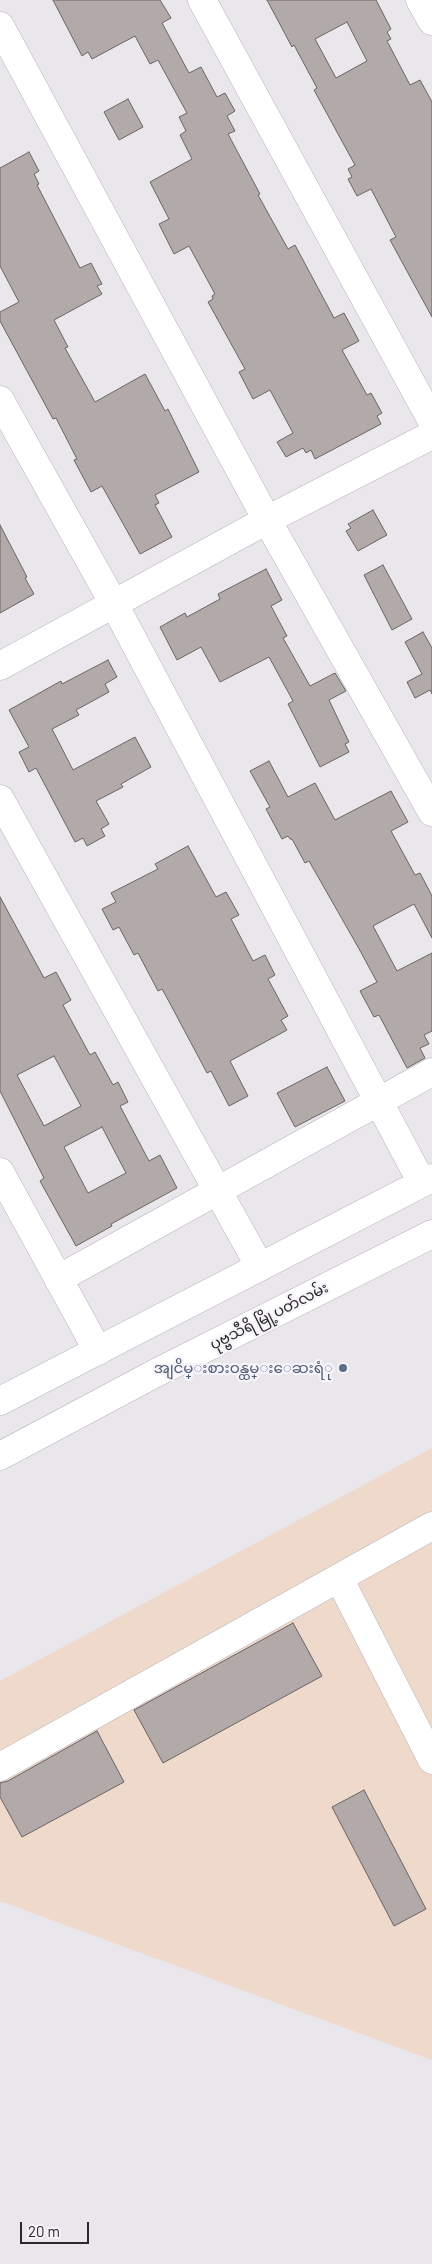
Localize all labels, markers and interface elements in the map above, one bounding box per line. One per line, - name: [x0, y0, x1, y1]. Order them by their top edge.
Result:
- street label: ပုဗ္ဗသီရိ မြို့ပတ်လမ်း: [207, 1278, 331, 1354]
- place label: အျငိမ္းစားဝန္ထမ္းေဆးရံု: [154, 1359, 333, 1377]
- marker: အျငိမ္းစားဝန္ထမ္းေဆးရံု: [337, 1362, 349, 1374]
- scale bar: [22, 2212, 91, 2244]
- text: 20 m: [28, 2222, 60, 2240]

